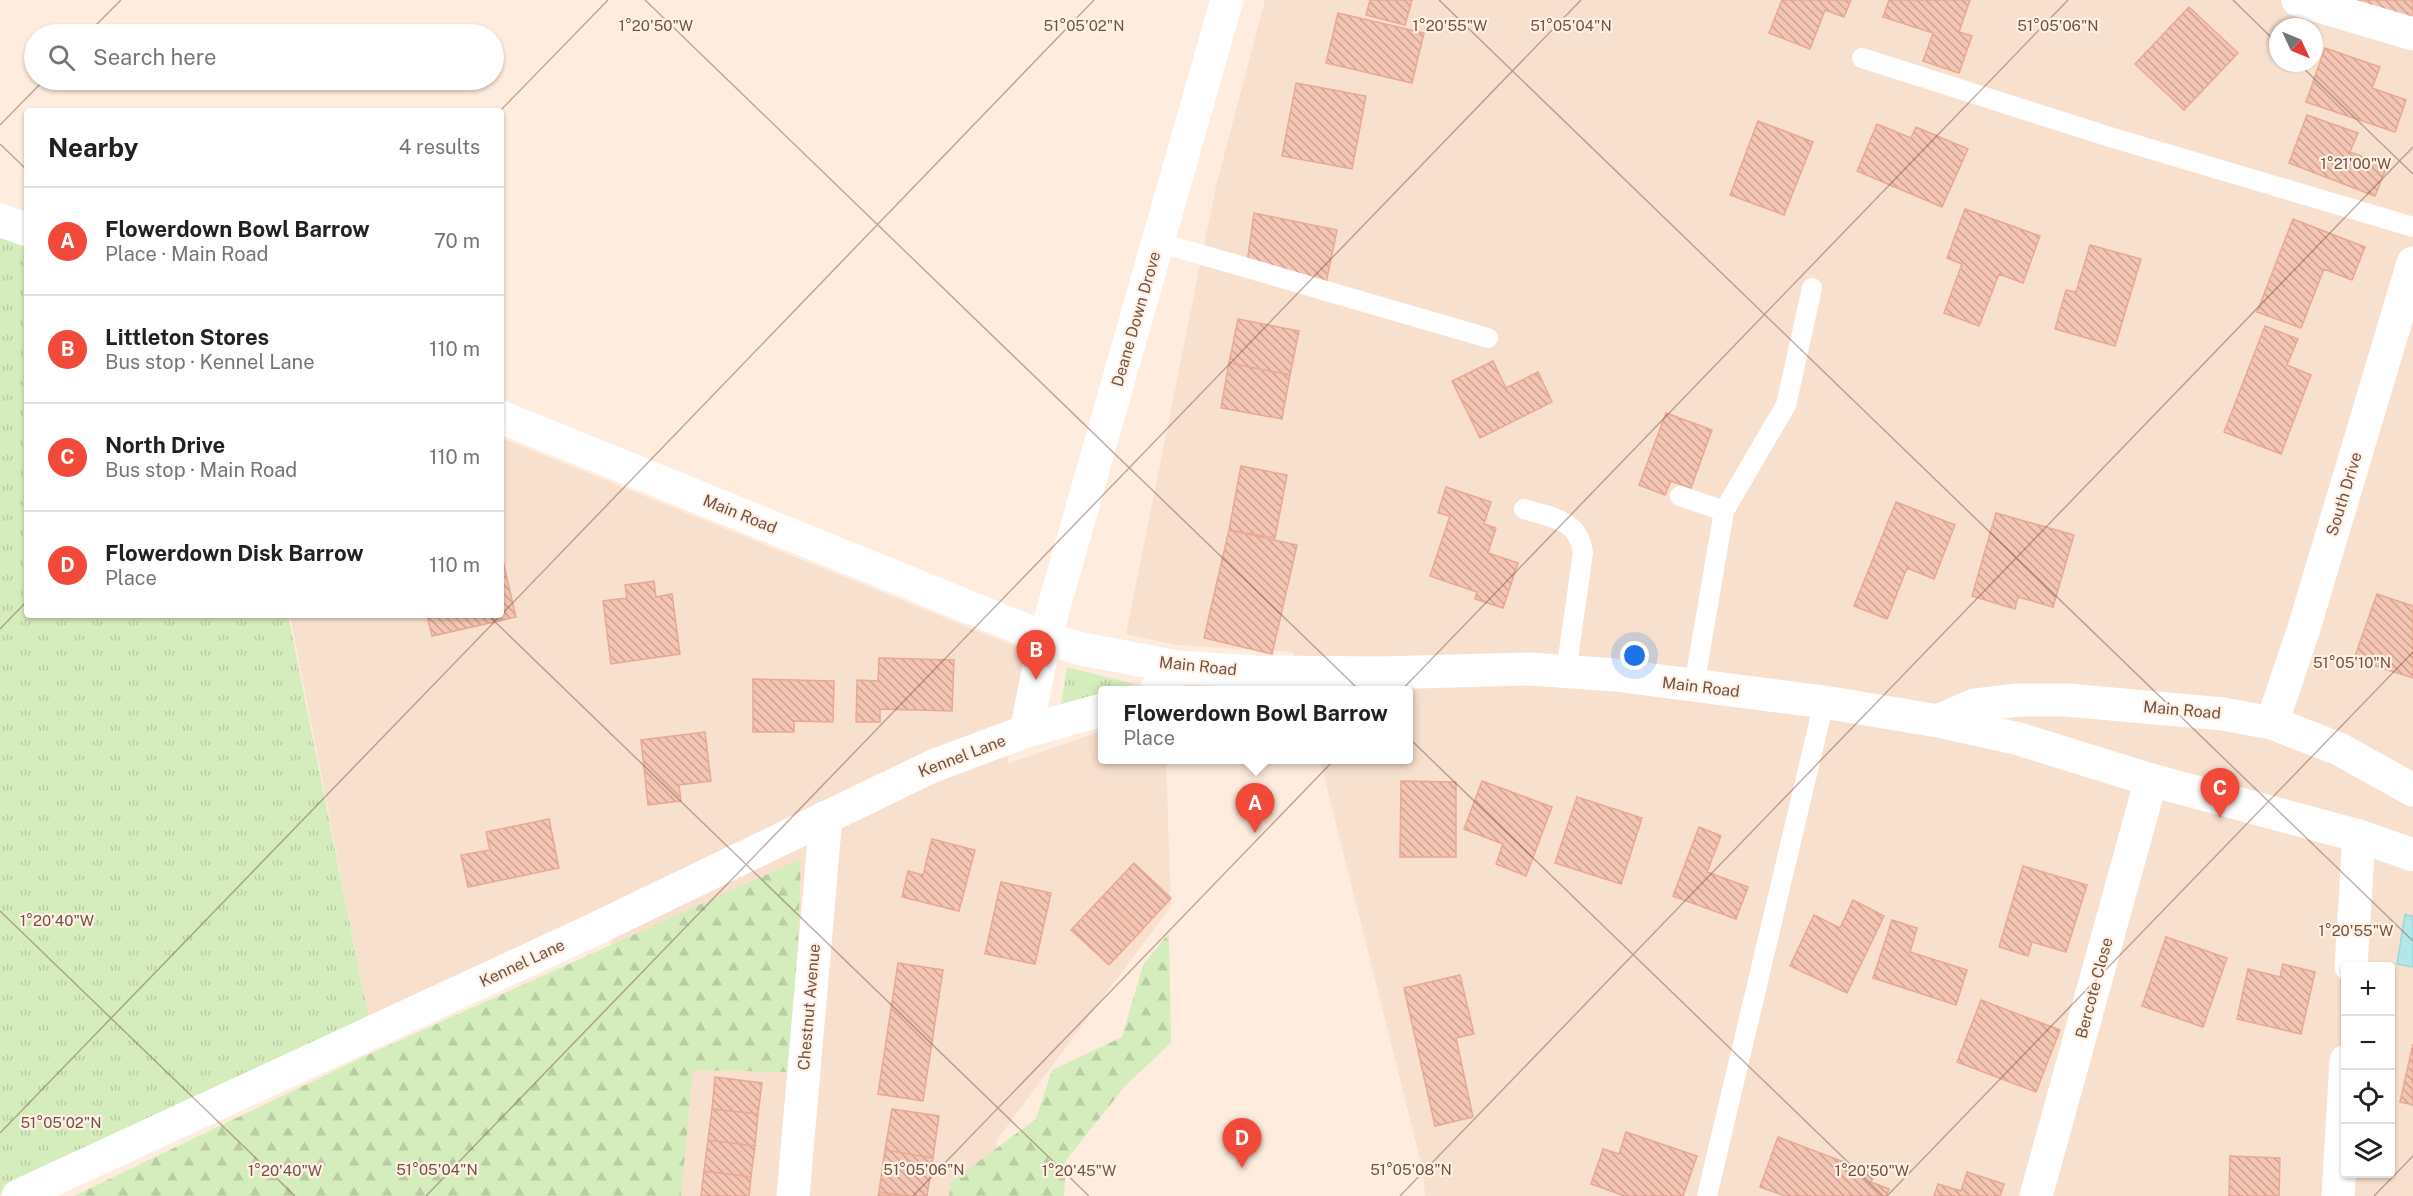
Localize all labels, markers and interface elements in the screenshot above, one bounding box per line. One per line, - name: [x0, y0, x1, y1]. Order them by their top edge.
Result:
- text: 1°20'50"W: [619, 17, 693, 34]
- text: 51°05'02"N: [1044, 17, 1124, 34]
- text: 1°20'55"W: [1413, 17, 1487, 34]
- text: 51°05'04"N: [1530, 17, 1612, 34]
- text: 51°05'06"N: [2017, 17, 2099, 34]
- north arrow: [2269, 18, 2323, 72]
- search box: [24, 24, 504, 90]
- icon: search: [45, 41, 78, 74]
- text: Search here: [93, 44, 217, 70]
- text: Nearby: [48, 132, 138, 163]
- text: 4 results: [399, 135, 480, 159]
- text: 1°21'00"W: [2321, 155, 2391, 172]
- text: Flowerdown Bowl Barrow: [105, 216, 370, 242]
- text: A: [60, 229, 75, 253]
- text: 70 m: [434, 229, 480, 253]
- text: Place · Main Road: [105, 242, 268, 266]
- street label: Deane Down Drove: [1108, 249, 1164, 389]
- text: Littleton Stores: [105, 324, 269, 350]
- text: B: [61, 337, 74, 361]
- text: 110 m: [429, 337, 480, 361]
- text: Bus stop · Kennel Lane: [105, 350, 315, 374]
- text: North Drive: [105, 432, 225, 458]
- text: C: [60, 445, 75, 469]
- text: 110 m: [429, 445, 480, 469]
- street label: South Drive: [2322, 450, 2366, 538]
- text: Bus stop · Main Road: [105, 458, 297, 482]
- street label: Main Road: [700, 491, 780, 537]
- text: Flowerdown Disk Barrow: [105, 540, 364, 566]
- text: D: [60, 553, 75, 577]
- text: 110 m: [429, 553, 480, 577]
- text: Place: [105, 566, 157, 590]
- pin: B: [1016, 630, 1056, 680]
- your location: [1620, 641, 1649, 670]
- street label: Main Road: [1158, 652, 1238, 680]
- text: 51°05'10"N: [2313, 654, 2391, 671]
- street label: Main Road: [1661, 673, 1741, 701]
- popup: [1098, 686, 1413, 764]
- street label: Main Road: [2142, 697, 2222, 723]
- text: Flowerdown Bowl Barrow: [1123, 700, 1388, 726]
- text: Place: [1123, 726, 1175, 750]
- street label: Kennel Lane: [916, 731, 1008, 781]
- pin: C: [2200, 768, 2240, 818]
- pin: A: [1236, 784, 1274, 833]
- text: 1°20'40"W: [20, 912, 94, 929]
- text: 1°20'55"W: [2319, 922, 2393, 939]
- street label: Kennel Lane: [476, 935, 568, 991]
- street label: Bercote Close: [2071, 935, 2117, 1041]
- street label: Chestnut Avenue: [794, 943, 824, 1071]
- map controls: [2341, 962, 2395, 1178]
- button: +: [2341, 962, 2395, 1016]
- button: −: [2341, 1016, 2395, 1070]
- button: locate: [2341, 1070, 2395, 1124]
- text: 51°05'02"N: [21, 1114, 101, 1131]
- pin: D: [1222, 1118, 1262, 1168]
- button: layers: [2341, 1124, 2395, 1178]
- text: 51°05'04"N: [396, 1161, 478, 1178]
- text: 51°05'06"N: [883, 1161, 965, 1178]
- text: 51°05'08"N: [1370, 1161, 1452, 1178]
- text: 1°20'40"W: [248, 1162, 322, 1179]
- text: 1°20'45"W: [1042, 1162, 1116, 1179]
- text: 1°20'50"W: [1835, 1162, 1909, 1179]

